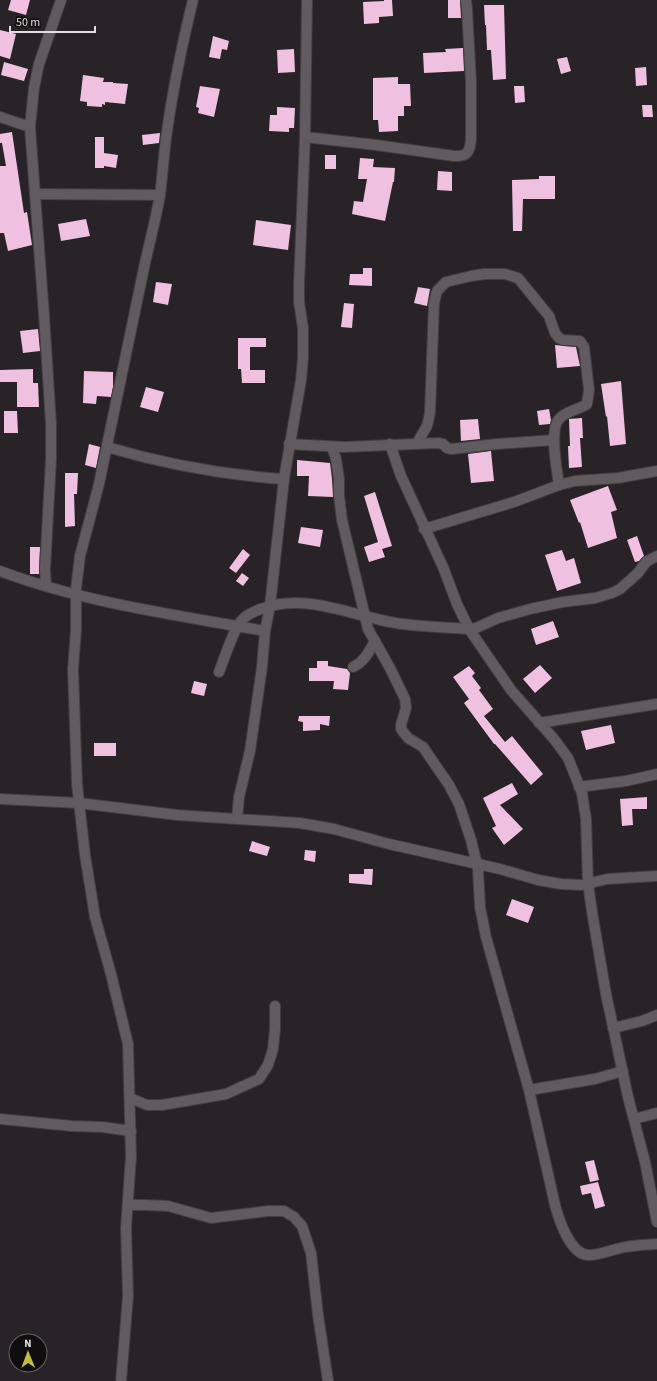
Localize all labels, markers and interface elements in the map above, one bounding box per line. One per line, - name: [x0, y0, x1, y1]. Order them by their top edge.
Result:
- scale bar: [10, 8, 95, 34]
- text: 50 m: [16, 14, 40, 31]
- north arrow: [8, 1333, 48, 1373]
- text: N: [24, 1336, 32, 1351]

